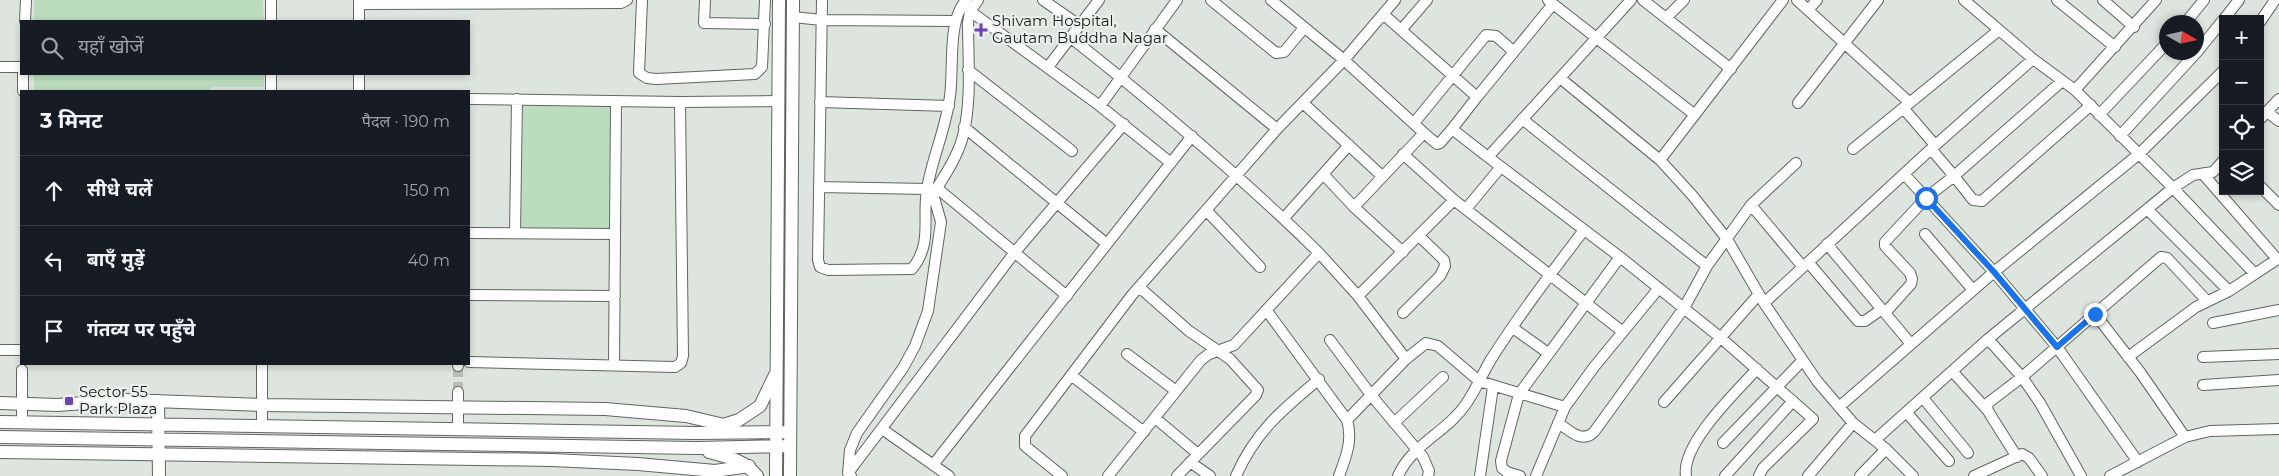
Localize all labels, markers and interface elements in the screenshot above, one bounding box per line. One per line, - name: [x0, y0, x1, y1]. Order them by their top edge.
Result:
- place label: Shivam Hospital, Gautam Buddha Nagar: [992, 11, 1168, 47]
- north arrow: [2159, 15, 2204, 60]
- map controls: [2219, 15, 2264, 195]
- button: +: [2219, 15, 2264, 60]
- search box: [20, 20, 470, 75]
- marker: Shivam Hospital, Gautam Buddha Nagar: [974, 23, 988, 37]
- icon: search: [38, 34, 66, 62]
- text: यहाँ खोजें: [78, 35, 144, 58]
- button: −: [2219, 60, 2264, 105]
- button: locate: [2219, 105, 2264, 150]
- text: 3 मिनट: [40, 108, 102, 133]
- text: पैदल · 190 m: [362, 112, 450, 131]
- button: layers: [2219, 150, 2264, 195]
- icon: ahead: [40, 177, 68, 205]
- text: सीधे चलें: [87, 178, 152, 201]
- text: 150 m: [403, 181, 450, 200]
- route start: [1915, 187, 1938, 210]
- icon: left: [40, 247, 68, 275]
- text: बाएँ मुड़ें: [87, 248, 144, 271]
- text: 40 m: [408, 251, 450, 270]
- route end: [2084, 303, 2107, 326]
- icon: arrive: [40, 317, 68, 345]
- text: गंतव्य पर पहुँचे: [87, 318, 195, 341]
- place label: Sector 55 Park Plaza: [79, 382, 157, 418]
- marker: Sector 55 Park Plaza: [63, 395, 75, 407]

